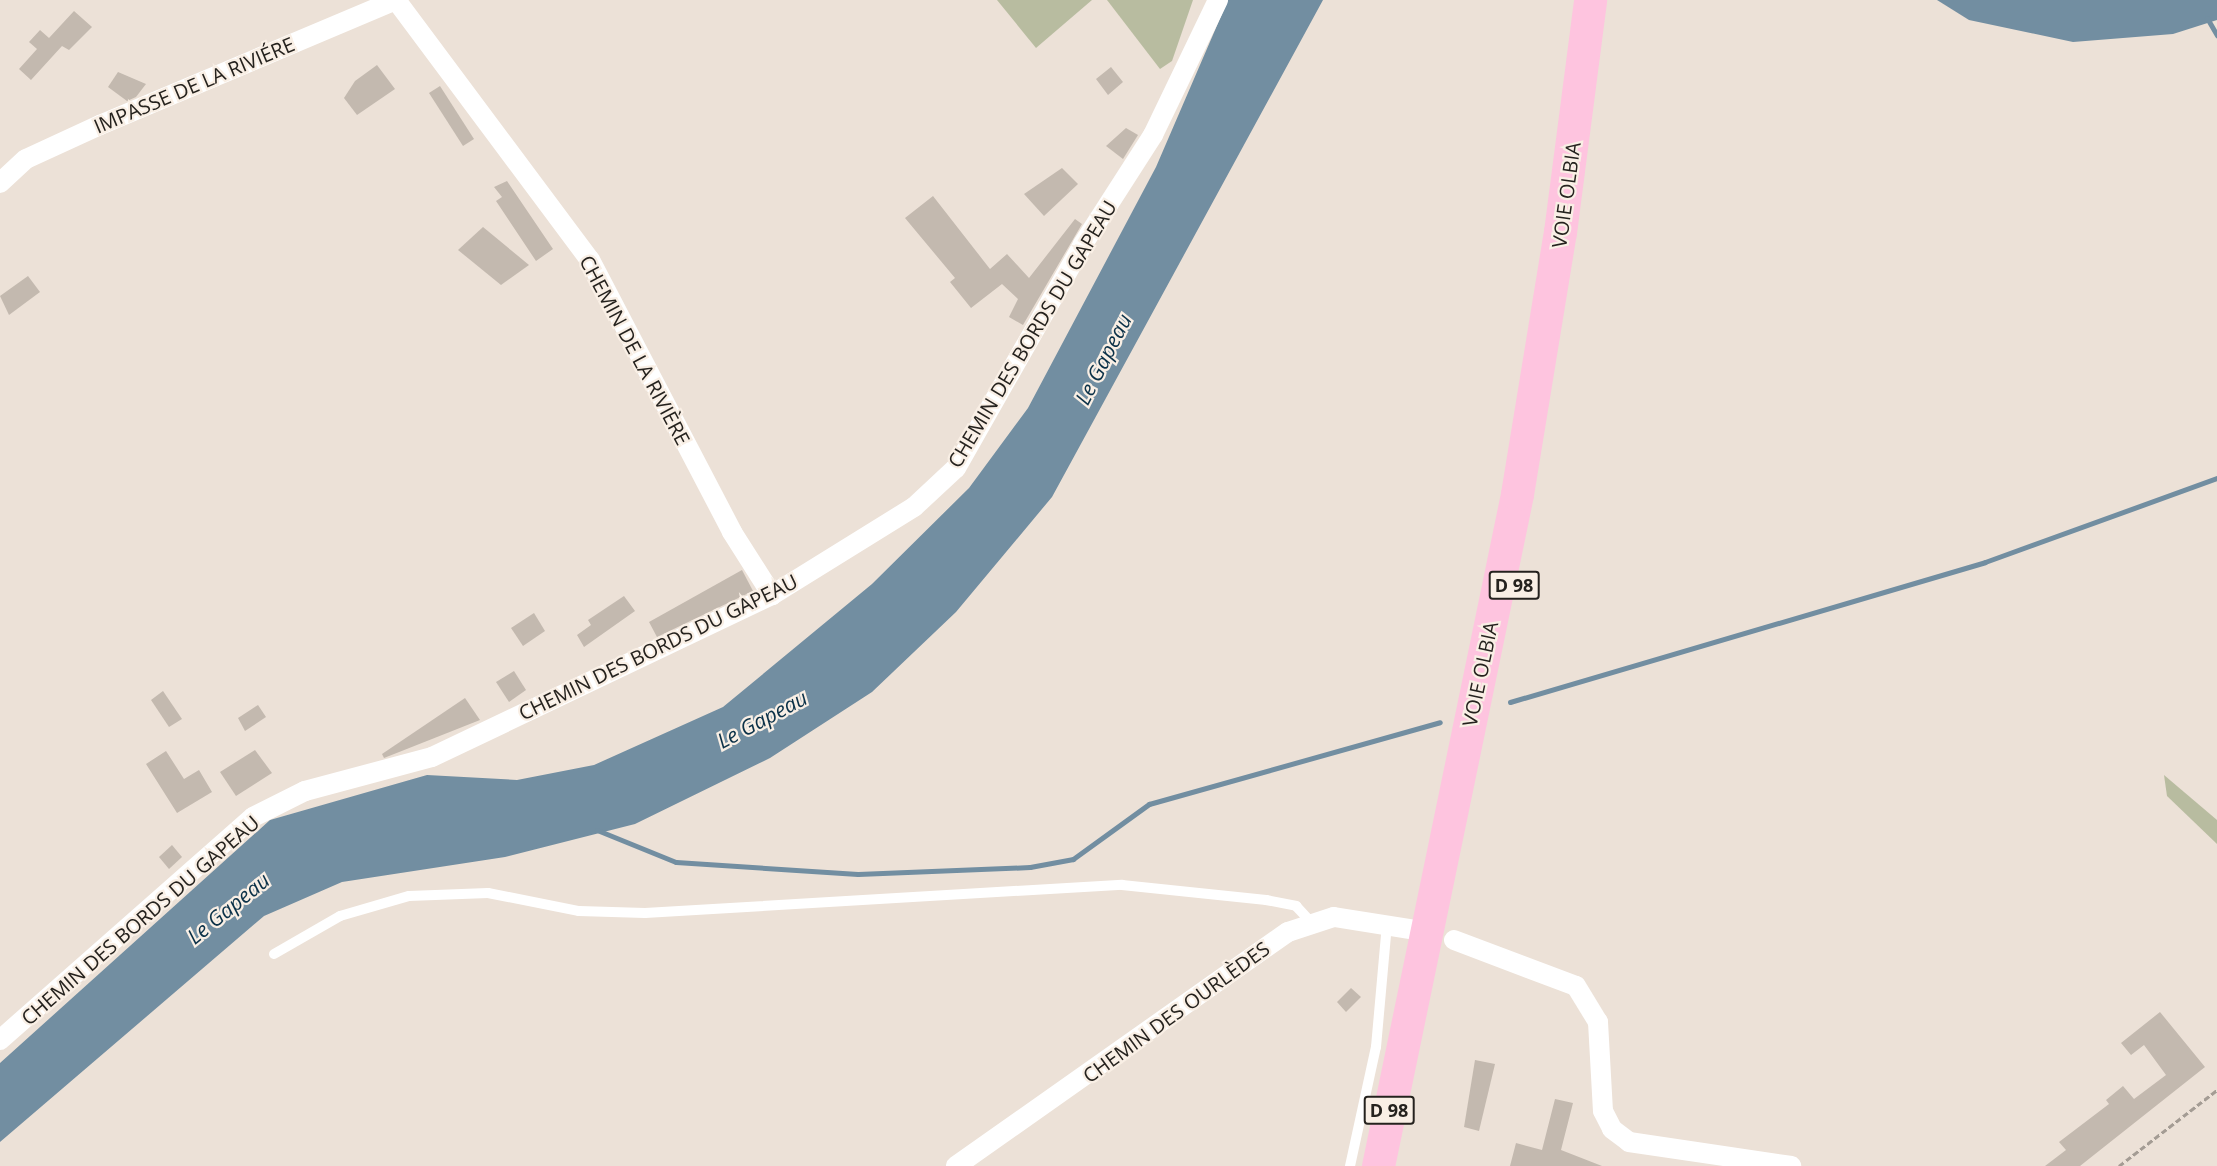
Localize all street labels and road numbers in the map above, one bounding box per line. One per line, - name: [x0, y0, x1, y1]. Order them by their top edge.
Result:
- street label: IMPASSE DE LA RIVIÉRE: [90, 32, 298, 138]
- street label: VOIE OLBIA: [1547, 141, 1585, 249]
- street label: CHEMIN DES BORDS DU GAPEAU: [943, 196, 1121, 472]
- street label: CHEMIN DE LA RIVIÈRE: [575, 251, 695, 449]
- street label: CHEMIN DES BORDS DU GAPEAU: [515, 569, 801, 725]
- road number: D 98: [1488, 570, 1540, 600]
- street label: VOIE OLBIA: [1457, 619, 1503, 729]
- street label: CHEMIN DES BORDS DU GAPEAU: [16, 810, 264, 1030]
- street label: CHEMIN DES OURLÈDES: [1078, 936, 1274, 1088]
- road number: D 98: [1364, 1095, 1414, 1125]

